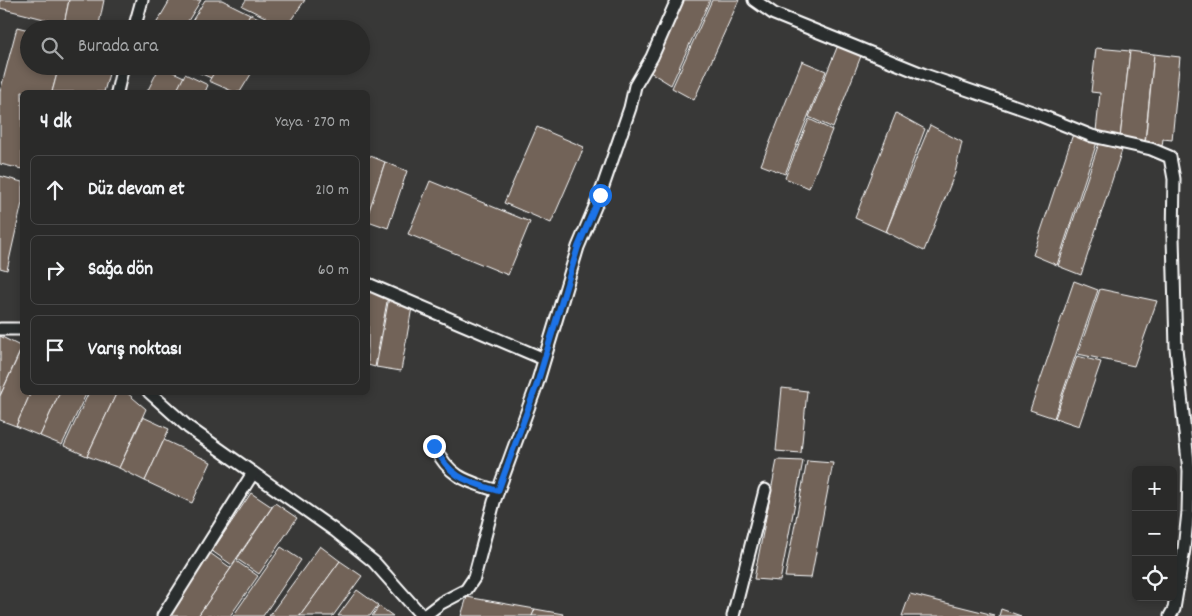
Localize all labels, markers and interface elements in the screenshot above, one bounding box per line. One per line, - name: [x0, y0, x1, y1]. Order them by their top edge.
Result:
- search box: [20, 20, 370, 75]
- icon: search: [38, 34, 66, 62]
- text: Burada ara: [78, 34, 158, 61]
- text: 4 dk: [40, 108, 72, 138]
- text: Yaya · 270 m: [275, 111, 350, 134]
- icon: ahead: [41, 176, 69, 204]
- text: Düz devam et: [88, 177, 184, 204]
- text: 210 m: [315, 179, 349, 202]
- route start: [589, 184, 612, 207]
- icon: right: [41, 256, 69, 284]
- text: Sağa dön: [88, 257, 153, 284]
- text: 60 m: [318, 259, 349, 282]
- icon: arrive: [41, 336, 69, 364]
- text: Varış noktası: [88, 337, 182, 364]
- route end: [423, 435, 446, 458]
- map controls: [1132, 466, 1177, 601]
- button: +: [1132, 466, 1177, 511]
- button: −: [1132, 511, 1177, 556]
- button: locate: [1132, 556, 1177, 601]

